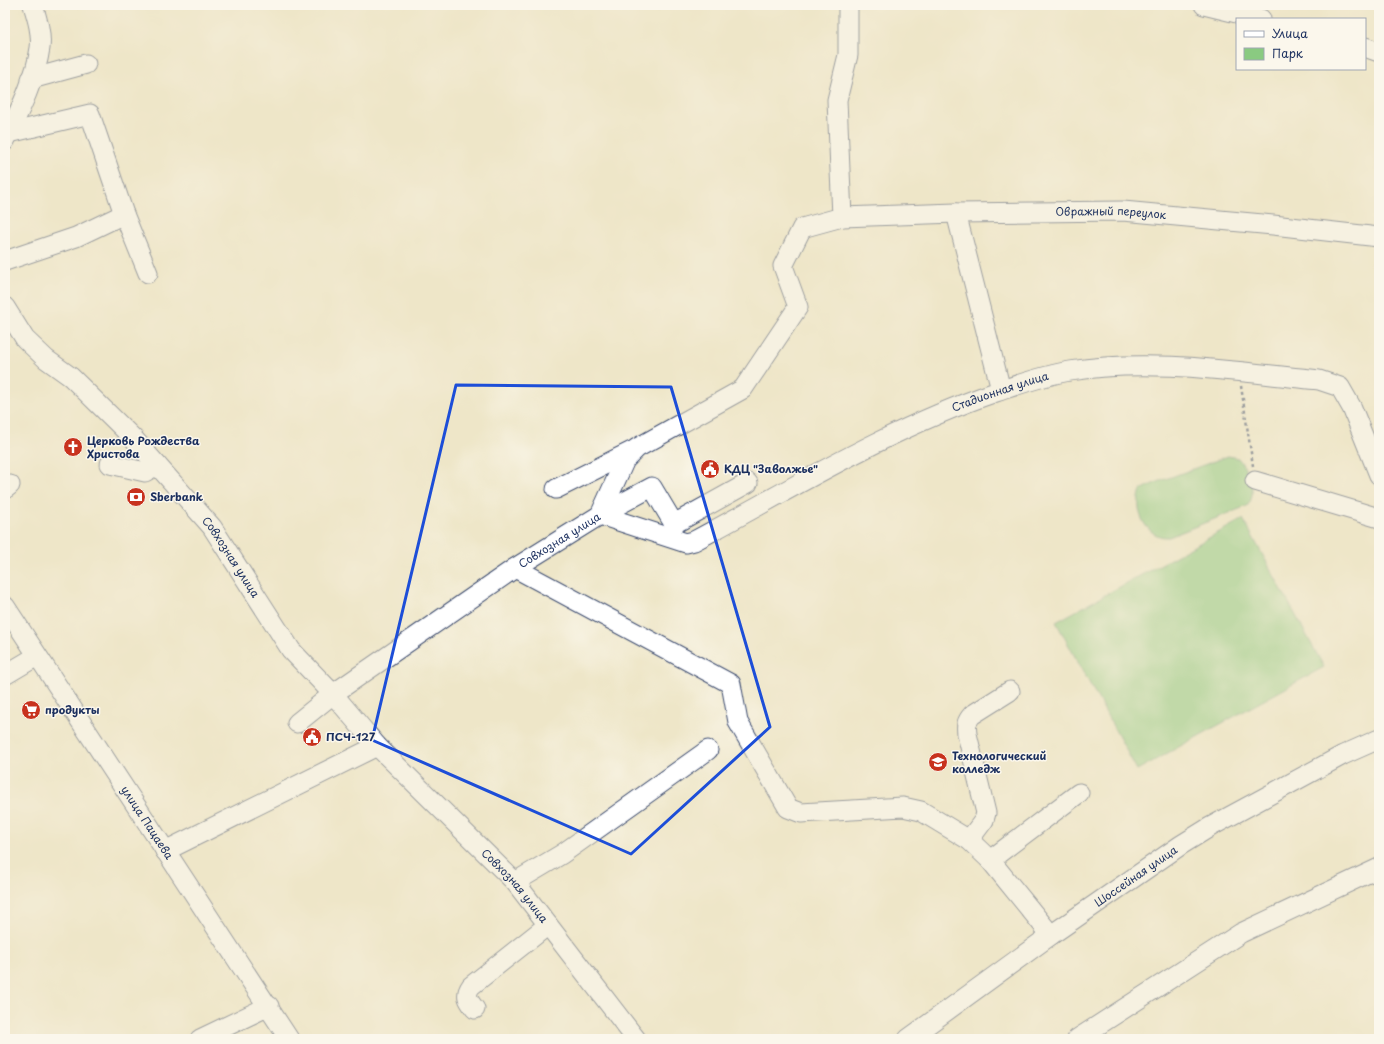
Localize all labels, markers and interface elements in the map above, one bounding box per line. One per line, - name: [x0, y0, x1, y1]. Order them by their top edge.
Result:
- legend: [1236, 18, 1366, 70]
- text: Улица: [1272, 24, 1308, 42]
- text: Парк: [1272, 44, 1304, 62]
- street label: Овражный переулок: [1055, 202, 1167, 223]
- street label: Стадионная улица: [949, 367, 1050, 416]
- place label: Церковь Рождества Христова: [87, 432, 200, 462]
- church icon: Церковь Рождества Христова: [62, 436, 84, 458]
- public building icon: КДЦ "Заволжье": [699, 458, 721, 480]
- place label: КДЦ "Заволжье": [724, 460, 818, 477]
- bank icon: Sberbank: [125, 486, 147, 508]
- place label: Sberbank: [150, 488, 204, 505]
- street label: Совхозная улица: [515, 508, 604, 572]
- street label: Совхозная улица: [198, 512, 264, 601]
- supermarket icon: продукты: [20, 699, 42, 721]
- place label: продукты: [45, 701, 100, 718]
- public building icon: ПСЧ-127: [301, 726, 323, 748]
- place label: ПСЧ-127: [326, 728, 376, 745]
- place label: Технологический колледж: [952, 747, 1047, 777]
- school or university icon: Технологический колледж: [927, 751, 949, 773]
- street label: улица Пацаева: [117, 782, 178, 863]
- street label: Шоссейная улица: [1091, 841, 1181, 911]
- street label: Совхозная улица: [478, 844, 552, 926]

